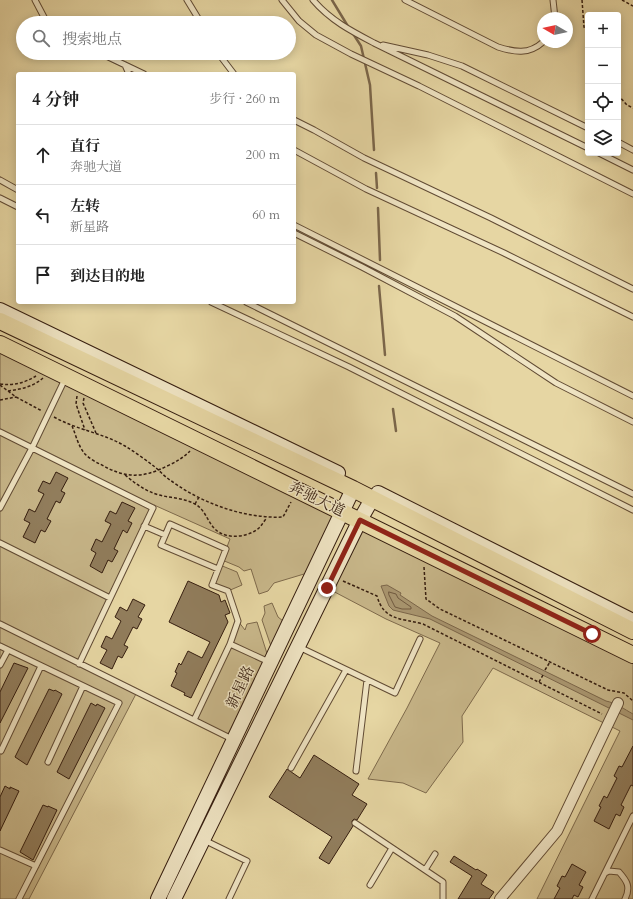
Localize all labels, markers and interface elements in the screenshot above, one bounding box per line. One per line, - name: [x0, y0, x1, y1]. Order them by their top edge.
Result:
- north arrow: [537, 12, 573, 48]
- map controls: [585, 12, 621, 156]
- button: +: [585, 12, 621, 48]
- search box: [16, 16, 296, 60]
- icon: search: [30, 27, 52, 49]
- text: 搜索地点: [62, 29, 122, 49]
- button: −: [585, 48, 621, 84]
- button: locate: [585, 84, 621, 120]
- text: 4 分钟: [32, 88, 79, 111]
- text: 步行 · 260 m: [209, 90, 280, 108]
- button: layers: [585, 120, 621, 156]
- text: 直行: [70, 136, 100, 156]
- icon: ahead: [32, 144, 54, 166]
- text: 200 m: [246, 146, 280, 164]
- text: 奔驰大道: [70, 158, 122, 176]
- text: 左转: [70, 196, 100, 216]
- icon: left: [32, 204, 54, 226]
- text: 60 m: [252, 206, 280, 224]
- text: 新星路: [70, 218, 109, 236]
- icon: arrive: [32, 264, 54, 286]
- text: 到达目的地: [70, 266, 145, 286]
- street label: 奔驰大道: [286, 477, 348, 521]
- route end: [318, 579, 336, 597]
- route start: [583, 625, 601, 643]
- street label: 新星路: [221, 662, 259, 712]

